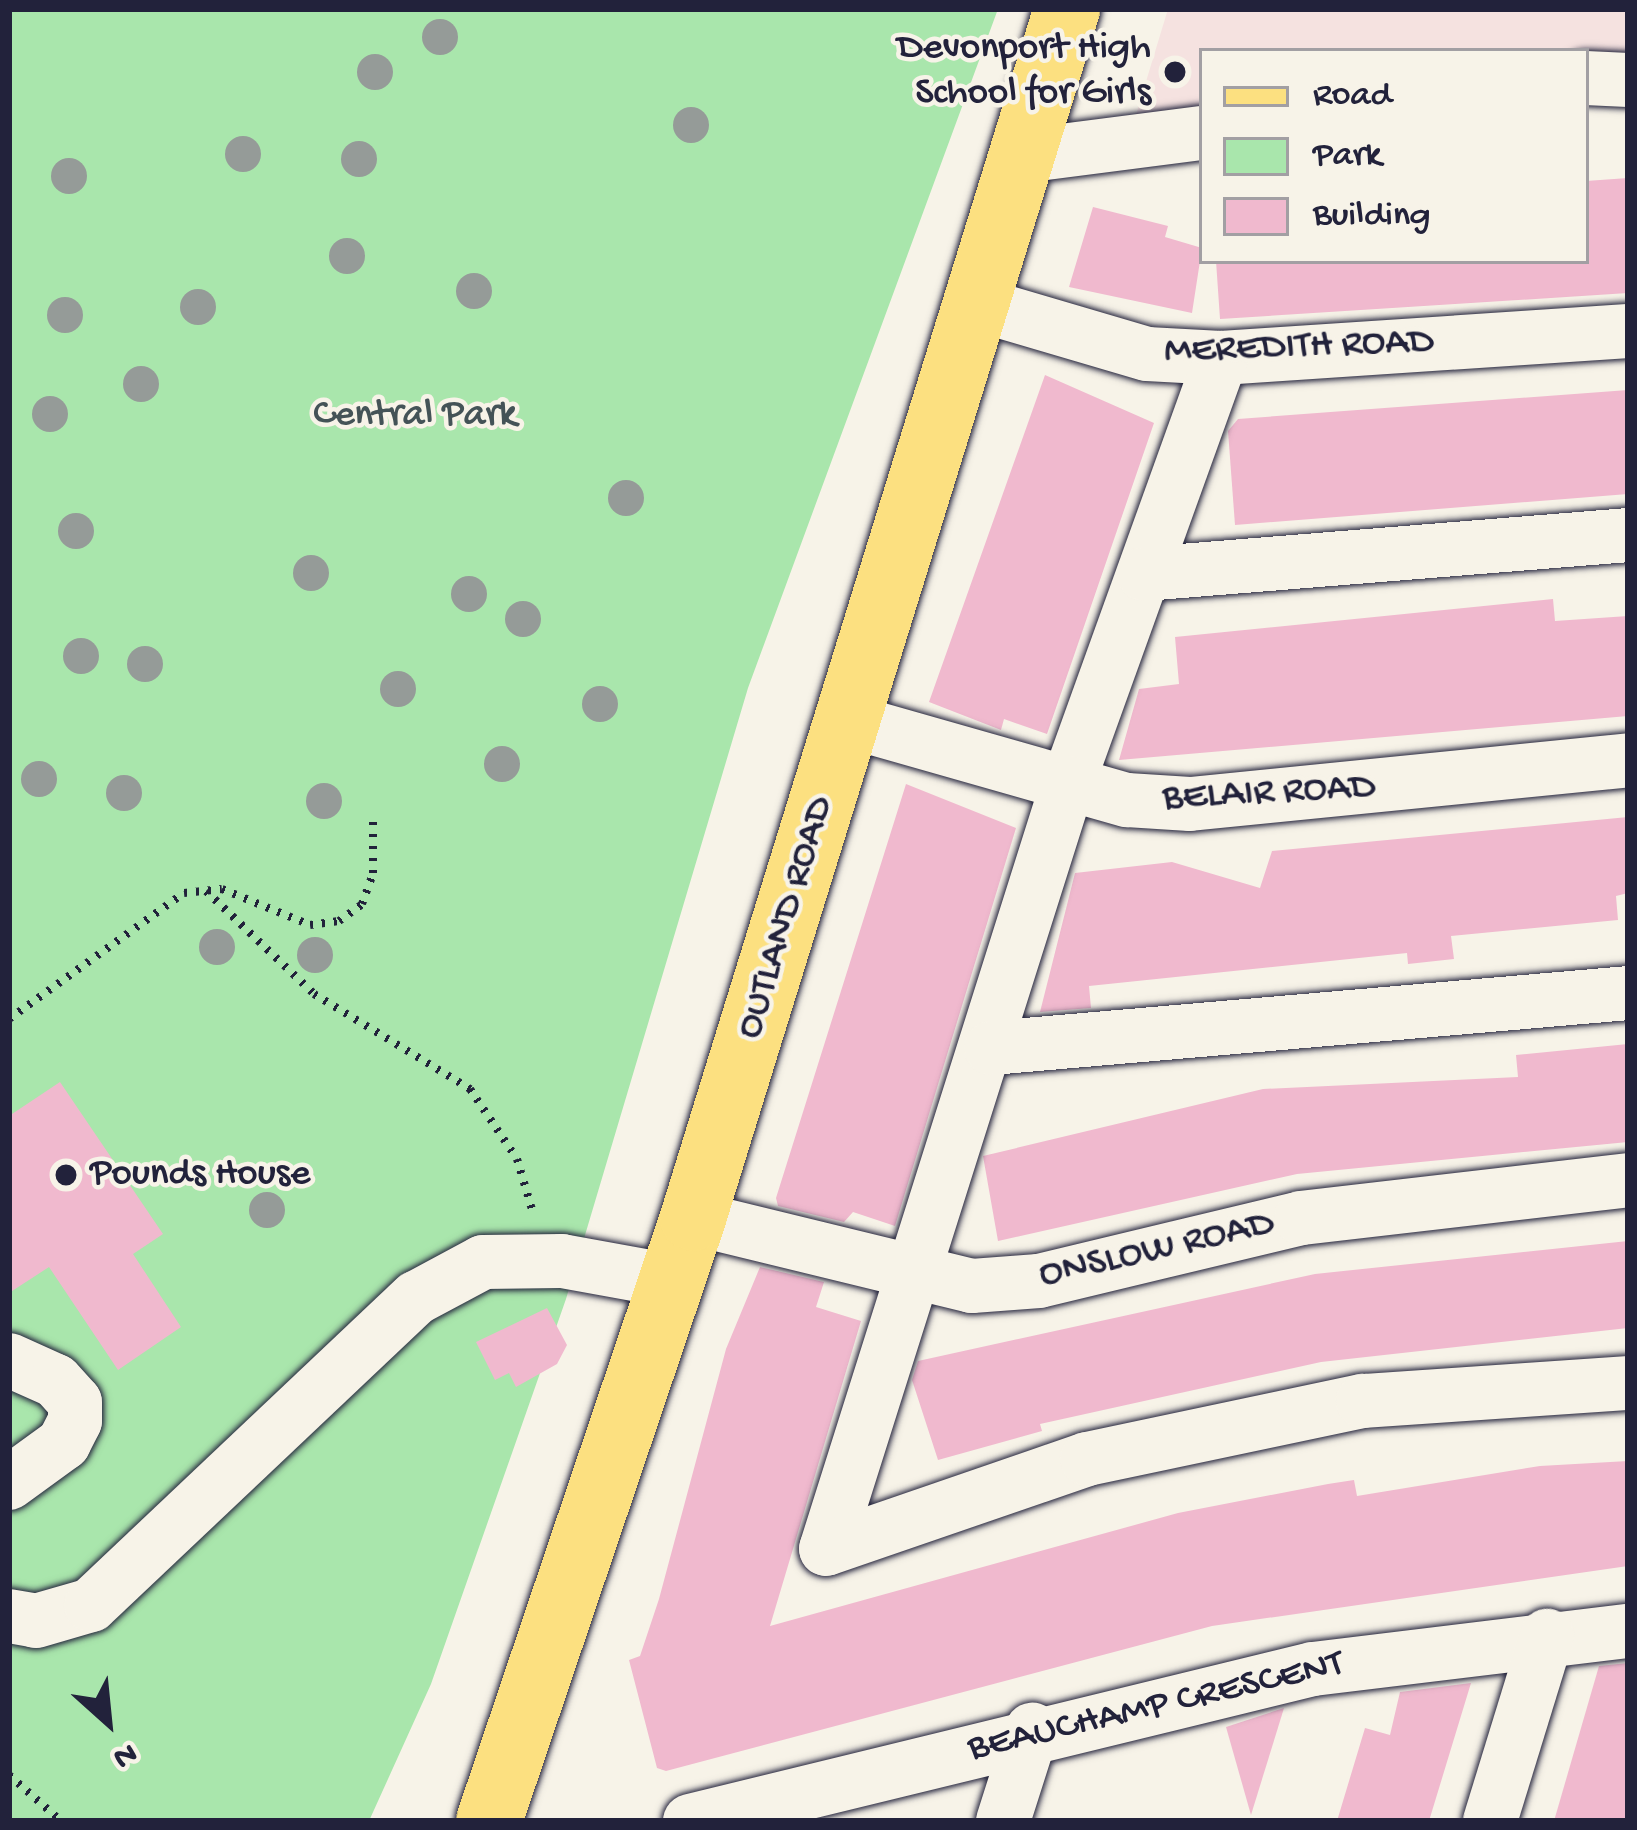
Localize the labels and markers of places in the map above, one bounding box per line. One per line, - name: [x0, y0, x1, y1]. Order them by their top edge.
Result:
- place label: Devonport High School for Girls: [897, 27, 1151, 118]
- marker: Devonport High School for Girls: [1162, 59, 1188, 85]
- place label: Pounds House: [90, 1152, 310, 1198]
- marker: Pounds House: [53, 1162, 79, 1188]

